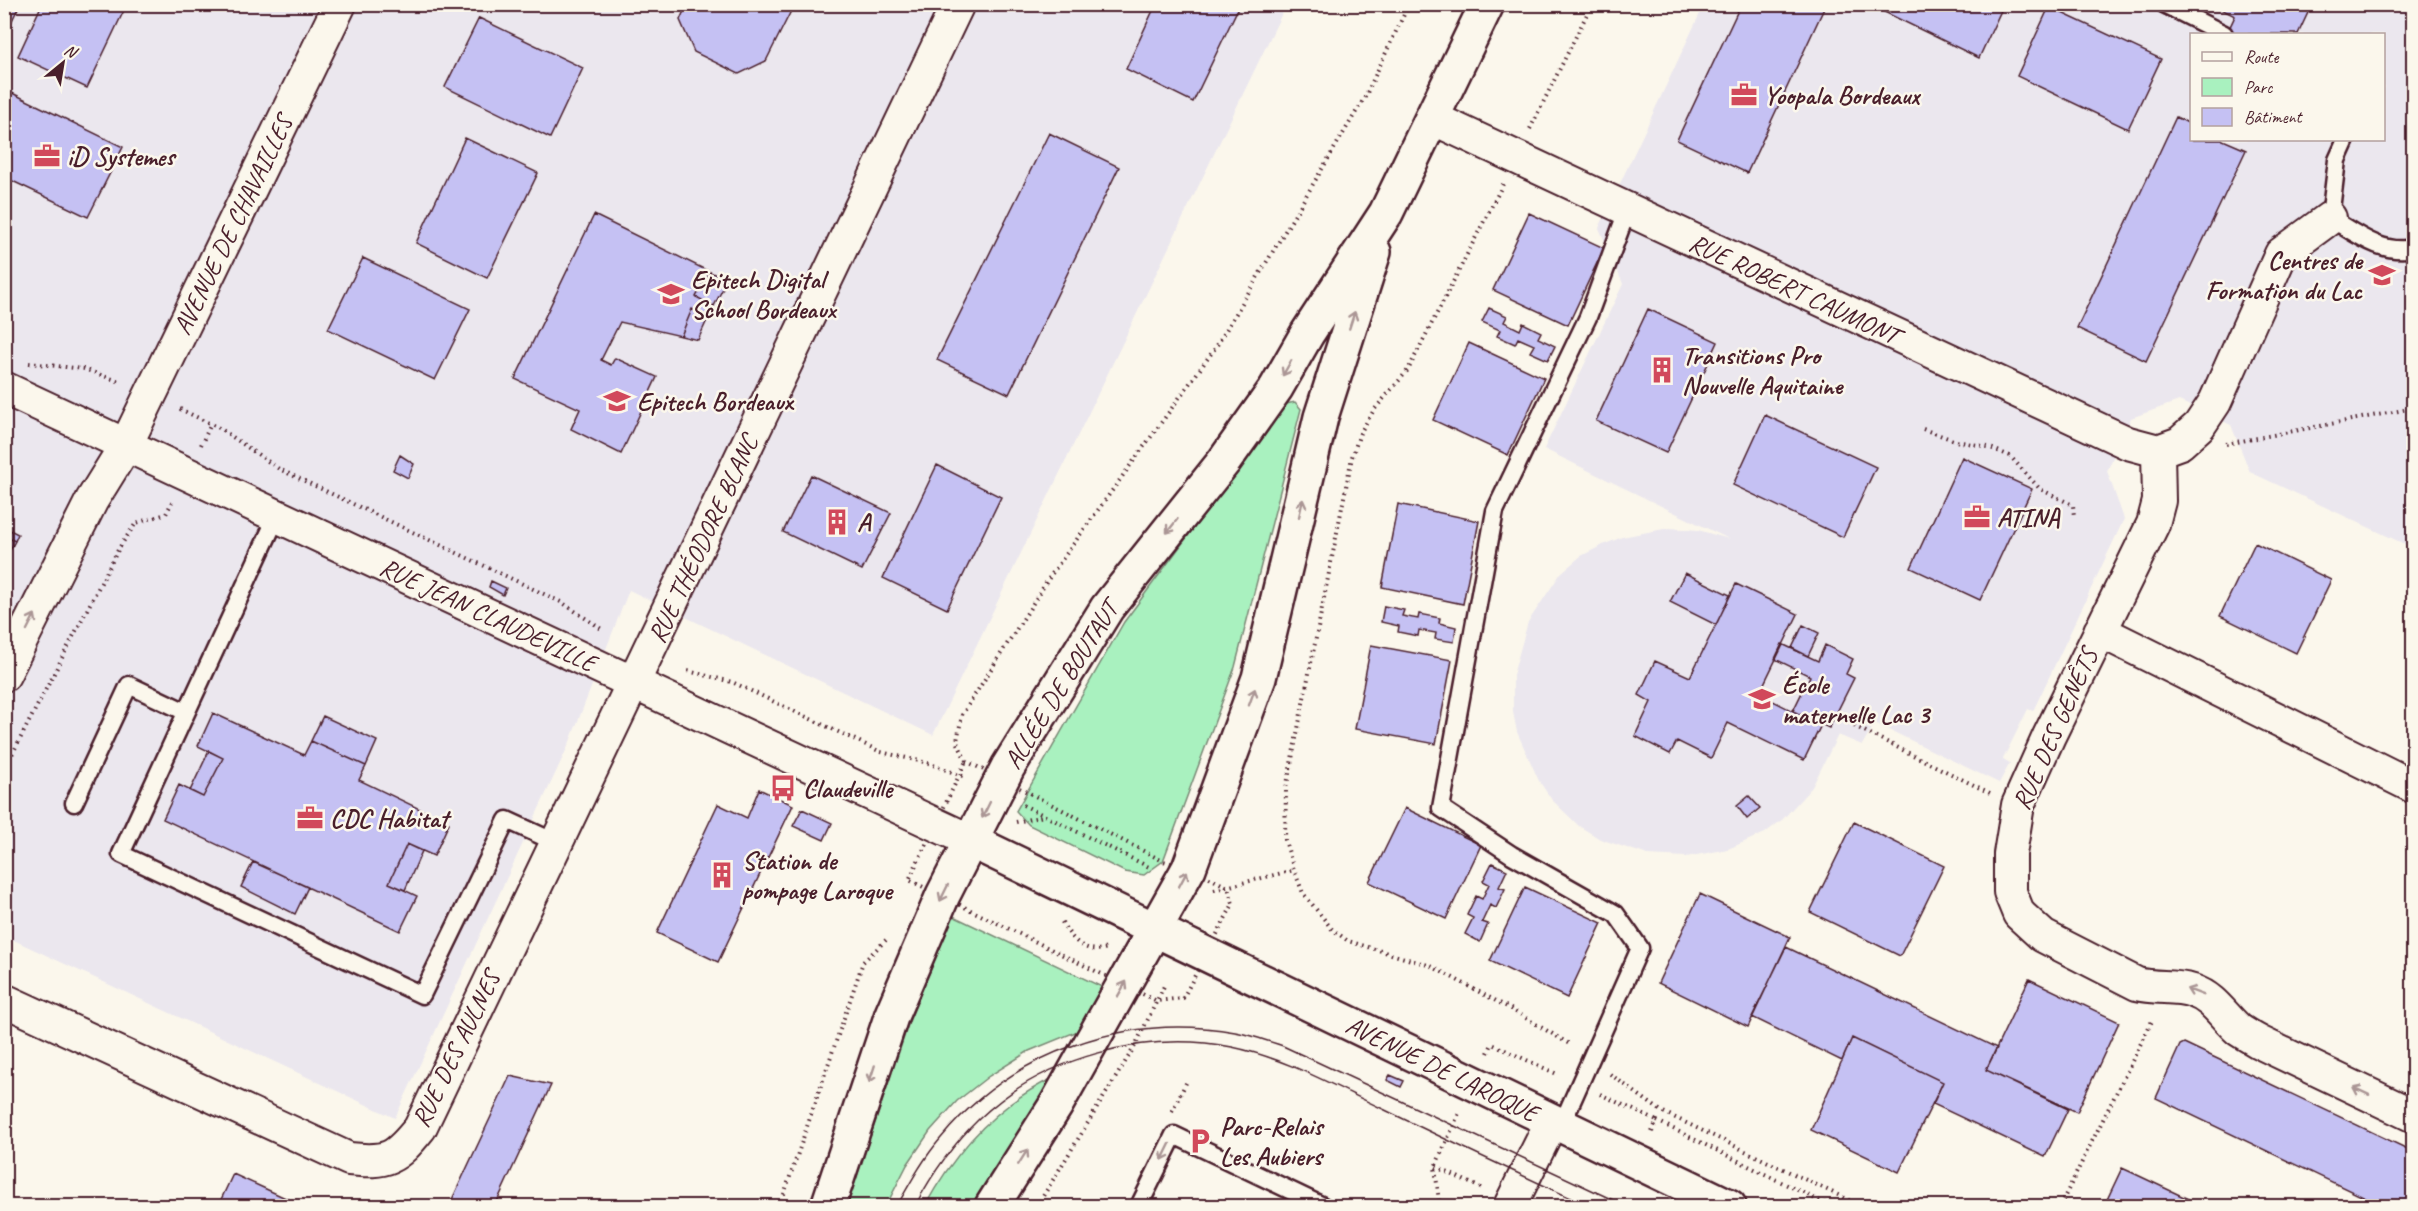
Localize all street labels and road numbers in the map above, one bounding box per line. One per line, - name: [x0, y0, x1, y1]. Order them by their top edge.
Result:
- street label: AVENUE DE CHAVAILLES: [166, 106, 302, 340]
- street label: RUE ROBERT CAUMONT: [1684, 226, 1910, 355]
- street label: RUE THÉODORE BLANC: [640, 427, 767, 648]
- street label: RUE JEAN CLAUDEVILLE: [375, 550, 605, 681]
- street label: ALLÉE DE BOUTAUT: [996, 591, 1128, 775]
- street label: RUE DES GENÊTS: [2005, 640, 2107, 815]
- street label: RUE DES AULNES: [404, 962, 510, 1133]
- street label: AVENUE DE LAROQUE: [1340, 1008, 1547, 1131]

